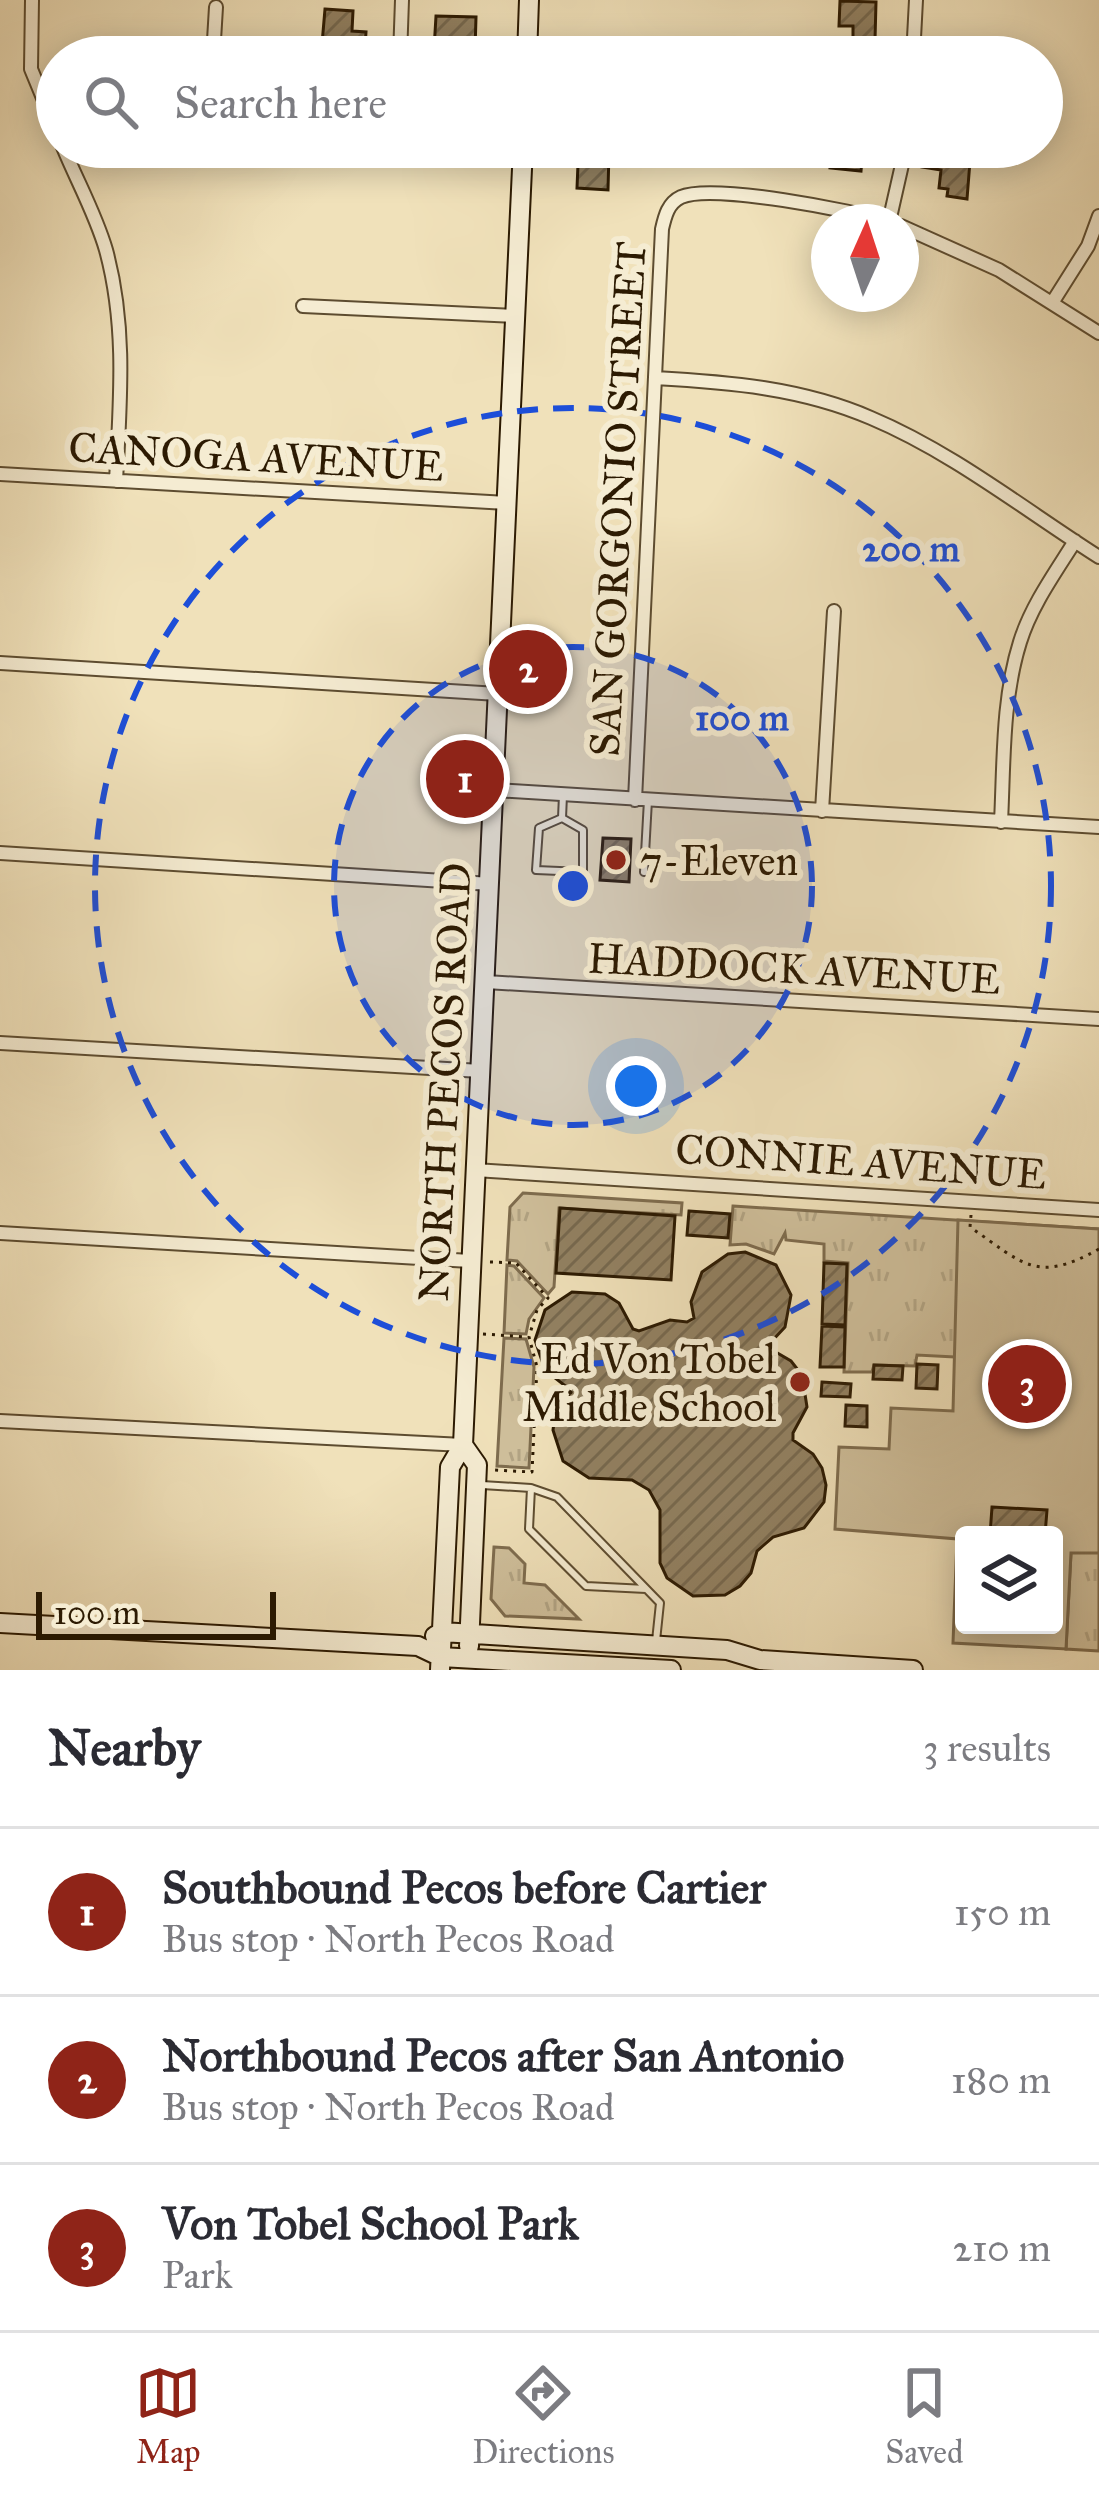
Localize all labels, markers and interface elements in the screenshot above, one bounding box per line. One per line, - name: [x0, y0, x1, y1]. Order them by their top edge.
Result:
- search box: [36, 36, 1063, 168]
- icon: search: [78, 69, 144, 135]
- text: Search here: [174, 75, 387, 130]
- north arrow: [811, 204, 919, 312]
- street label: SAN GORGONIO STREET: [579, 240, 657, 758]
- street label: CANOGA AVENUE: [67, 421, 445, 493]
- text: 200 m: [862, 527, 961, 571]
- pin: 2: [489, 624, 567, 714]
- text: 100 m: [695, 696, 790, 740]
- pin: 1: [426, 734, 504, 824]
- place label: 7-Eleven: [640, 835, 798, 887]
- marker: 7-Eleven: [603, 847, 629, 873]
- street label: NORTH PECOS ROAD: [408, 861, 482, 1303]
- centre of rings: [552, 865, 594, 907]
- street label: HADDOCK AVENUE: [586, 932, 1002, 1006]
- your location: [606, 1056, 666, 1116]
- street label: CONNIE AVENUE: [674, 1123, 1048, 1201]
- place label: Ed Von Tobel Middle School: [522, 1333, 777, 1433]
- pin: 3: [988, 1339, 1066, 1429]
- marker: Ed Von Tobel Middle School: [787, 1369, 813, 1395]
- map controls: [955, 1526, 1063, 1634]
- button: layers: [955, 1526, 1063, 1634]
- scale bar: [36, 1586, 276, 1639]
- text: 100 m: [54, 1593, 140, 1633]
- text: Nearby: [48, 1717, 200, 1779]
- text: 3 results: [923, 1724, 1051, 1772]
- text: Southbound Pecos before Cartier: [162, 1860, 766, 1915]
- text: 1: [79, 1888, 95, 1936]
- text: 150 m: [954, 1888, 1051, 1936]
- text: Bus stop · North Pecos Road: [162, 1915, 614, 1963]
- text: Northbound Pecos after San Antonio: [162, 2028, 844, 2083]
- text: 2: [77, 2056, 97, 2104]
- text: 180 m: [951, 2056, 1051, 2104]
- text: Bus stop · North Pecos Road: [162, 2083, 614, 2131]
- text: Von Tobel School Park: [162, 2196, 579, 2251]
- text: 3: [79, 2224, 95, 2272]
- text: 210 m: [953, 2224, 1051, 2272]
- text: Park: [162, 2251, 233, 2299]
- tab: Map: [135, 2360, 201, 2472]
- tab: Directions: [472, 2360, 614, 2472]
- tab: Saved: [885, 2360, 964, 2472]

